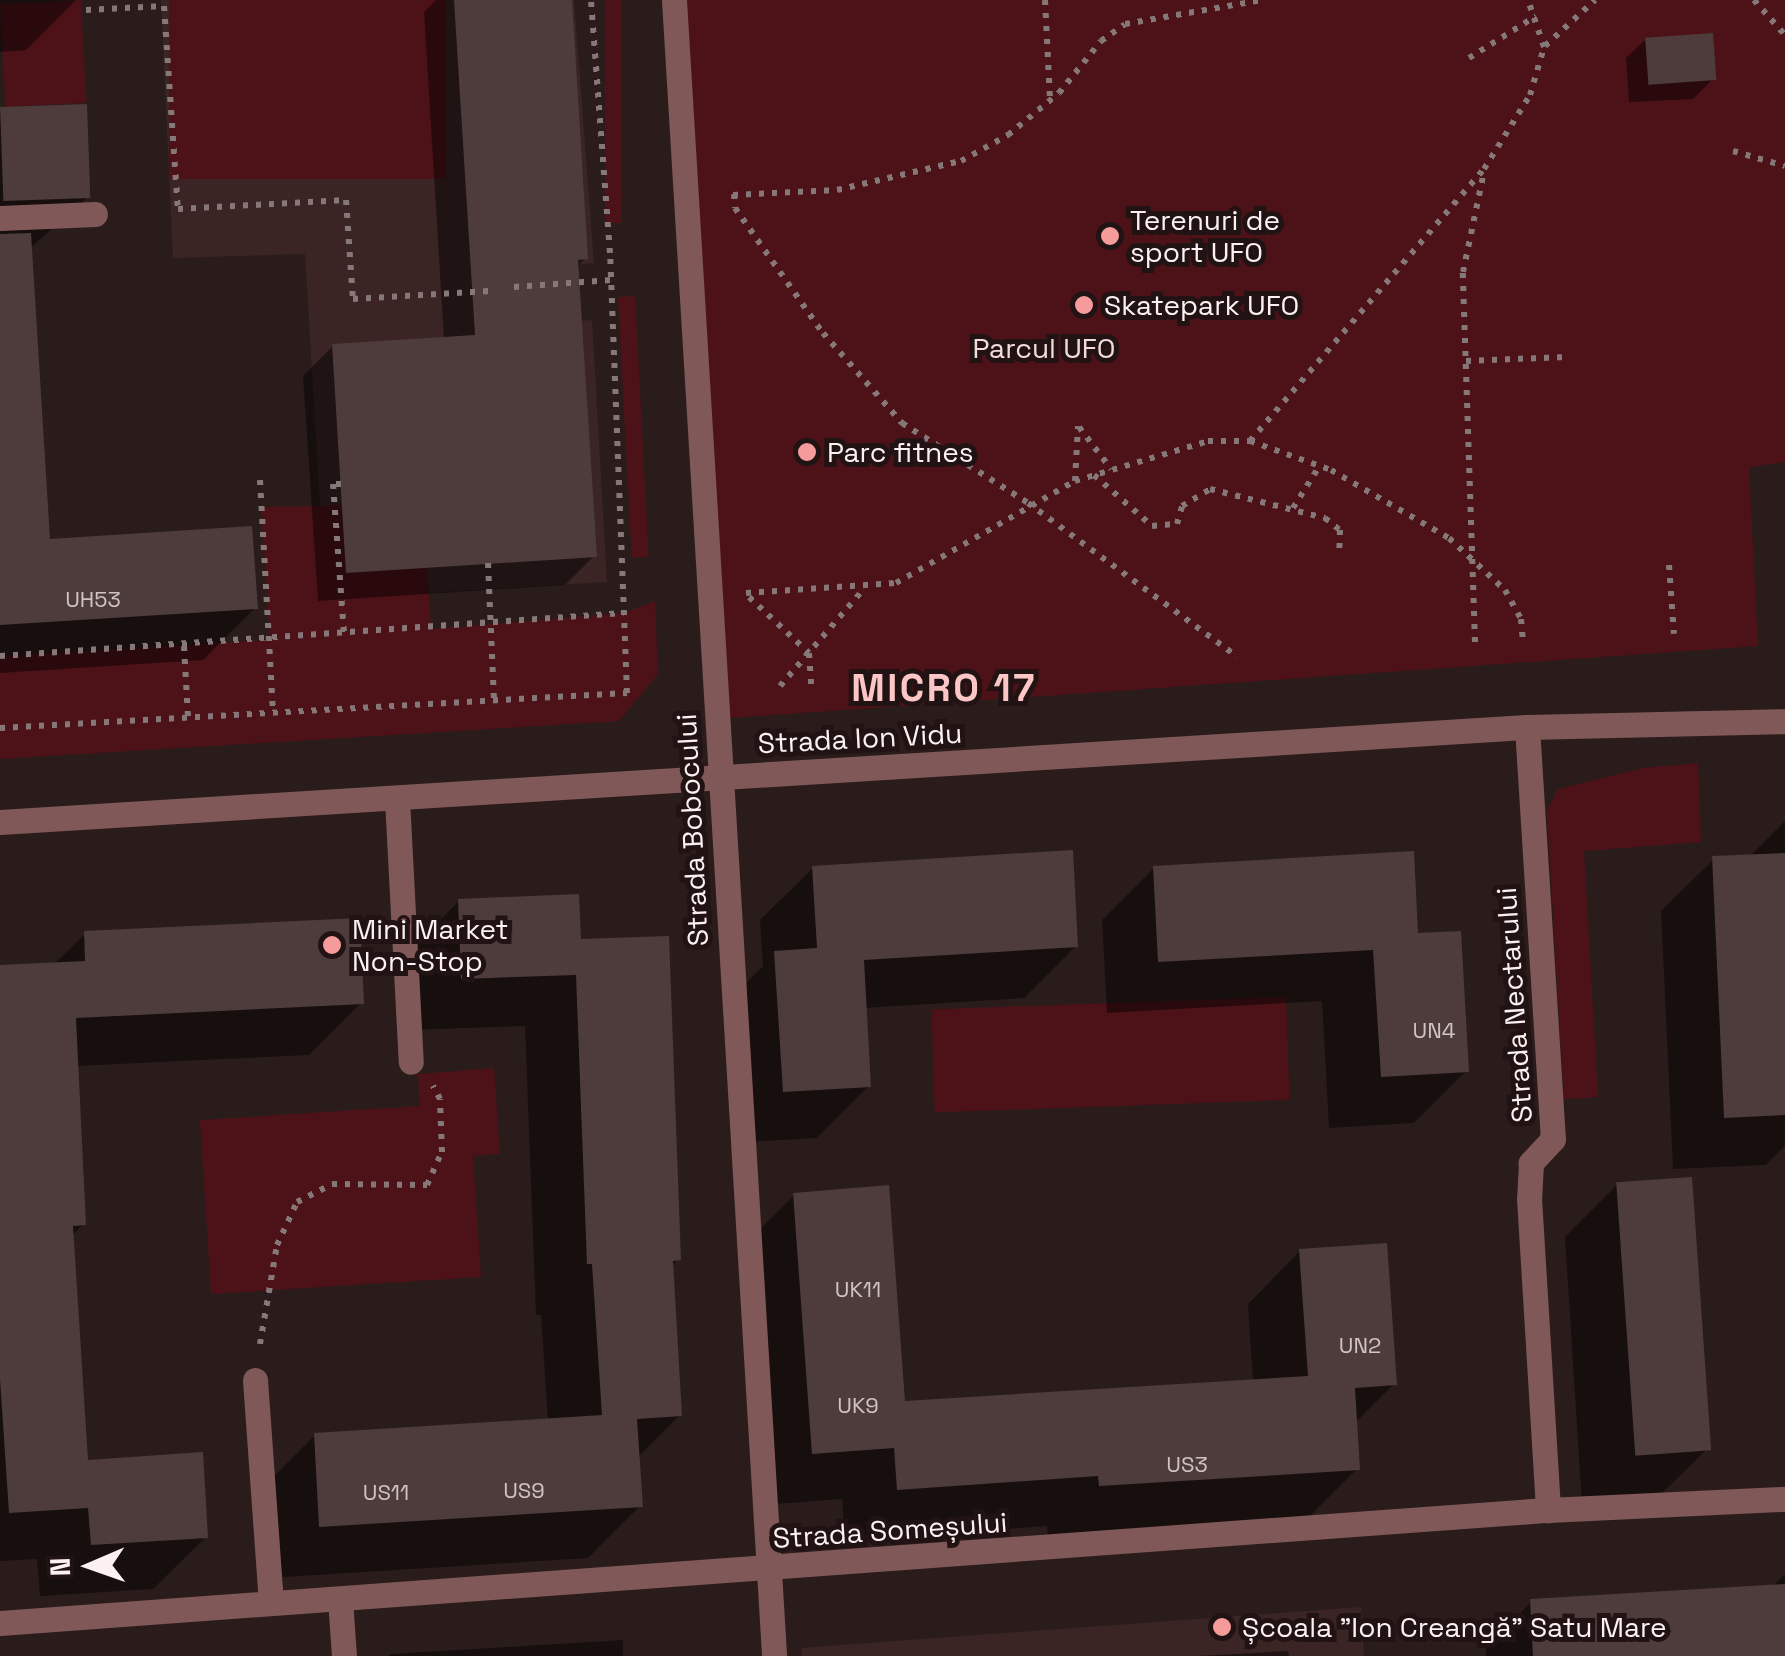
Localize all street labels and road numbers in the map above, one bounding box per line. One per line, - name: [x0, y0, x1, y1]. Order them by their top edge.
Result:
- street label: Strada Bobocului: [669, 713, 715, 947]
- street label: Strada Ion Vidu: [757, 716, 963, 760]
- street label: Strada Nectarului: [1489, 886, 1539, 1124]
- street label: Strada Someșului: [772, 1505, 1008, 1555]

